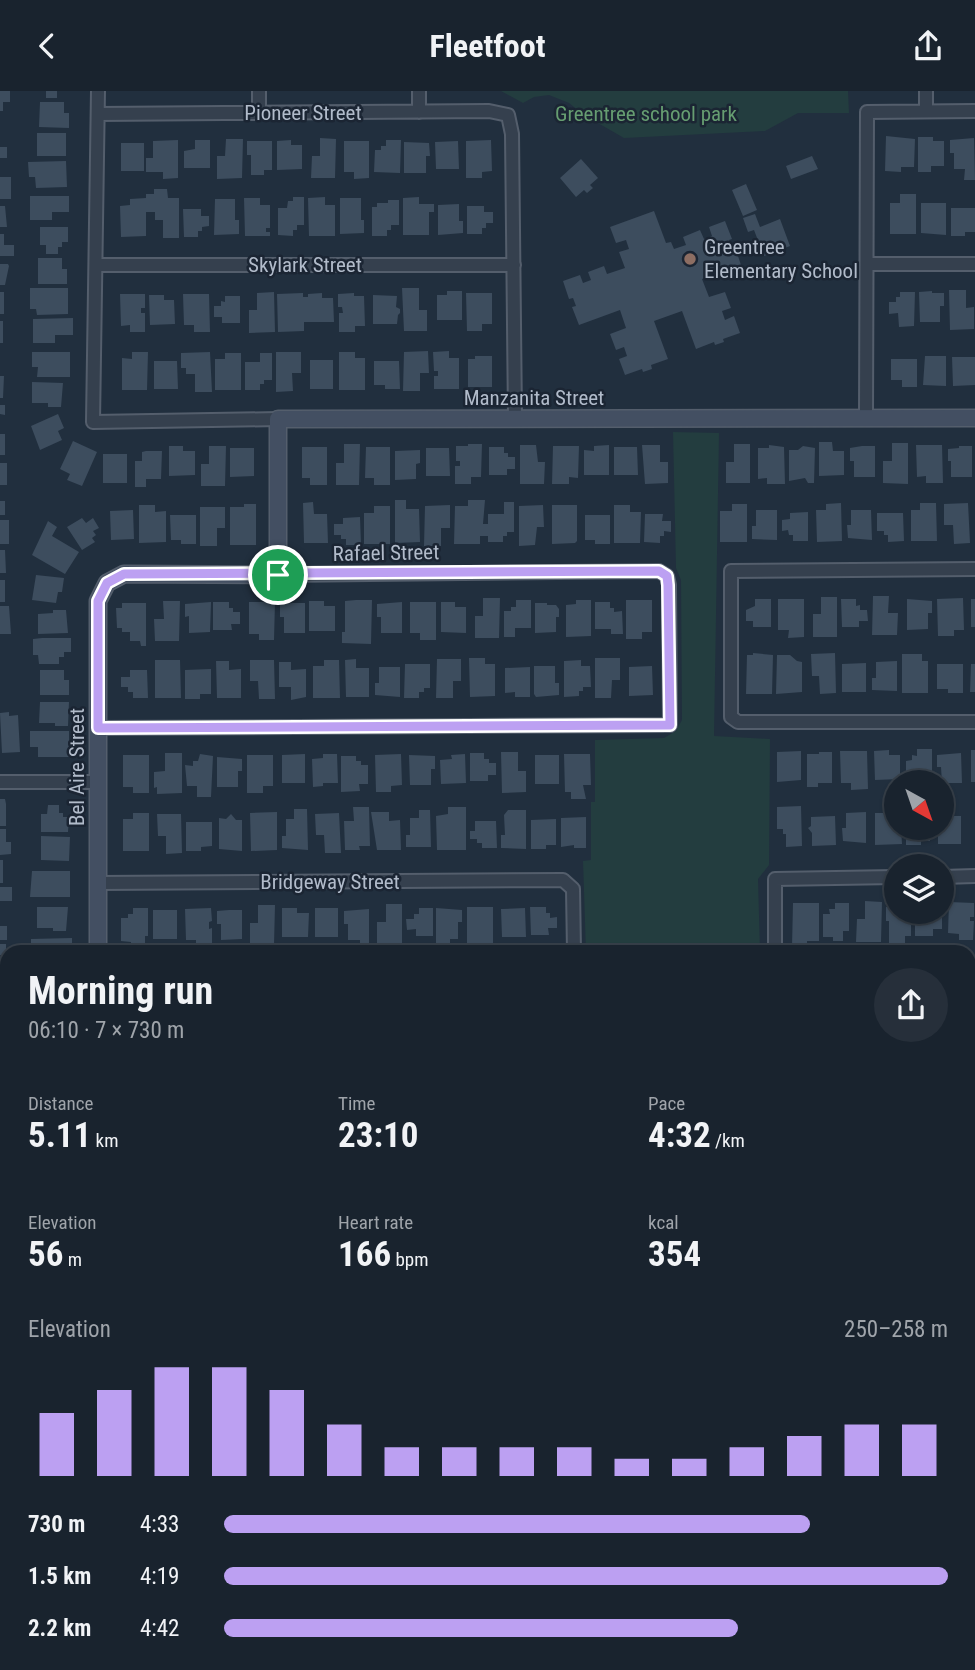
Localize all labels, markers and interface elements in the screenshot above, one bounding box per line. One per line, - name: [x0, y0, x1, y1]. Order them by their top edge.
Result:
- icon: back: [28, 27, 66, 65]
- text: Fleetfoot: [430, 27, 545, 65]
- icon: share: [909, 27, 947, 65]
- street label: Pioneer Street: [244, 101, 362, 125]
- park label: Greentree school park: [555, 102, 737, 126]
- place label: Greentree Elementary School: [704, 235, 858, 283]
- marker: Greentree Elementary School: [682, 251, 698, 267]
- street label: Skylark Street: [248, 253, 362, 277]
- street label: Manzanita Street: [464, 386, 604, 410]
- street label: Rafael Street: [332, 540, 440, 566]
- pin: [248, 545, 308, 605]
- icon: arrive: [259, 556, 297, 594]
- street label: Bel Aire Street: [65, 708, 89, 826]
- north arrow: [884, 770, 954, 840]
- map controls: [884, 770, 954, 924]
- button: layers: [884, 854, 954, 924]
- street label: Bridgeway Street: [260, 870, 400, 894]
- button: share: [874, 968, 948, 1042]
- text: Morning run: [28, 969, 213, 1013]
- text: 06:10 · 7 × 730 m: [28, 1017, 184, 1044]
- text: Distance: [28, 1092, 93, 1115]
- text: Time: [338, 1092, 375, 1115]
- text: Pace: [648, 1092, 685, 1115]
- text: 5.11: [28, 1115, 91, 1156]
- text: 23:10: [338, 1115, 418, 1156]
- text: 4:32: [648, 1115, 711, 1156]
- text: km: [91, 1129, 118, 1152]
- text: /km: [711, 1129, 745, 1152]
- text: Elevation: [28, 1211, 96, 1234]
- text: Heart rate: [338, 1211, 413, 1234]
- text: kcal: [648, 1211, 679, 1234]
- text: 56: [28, 1234, 63, 1275]
- text: 166: [338, 1234, 391, 1275]
- text: 354: [648, 1234, 701, 1275]
- text: m: [63, 1248, 82, 1271]
- text: bpm: [391, 1248, 428, 1271]
- text: Elevation: [28, 1316, 111, 1343]
- text: 250–258 m: [844, 1316, 948, 1343]
- text: 730 m: [28, 1511, 85, 1538]
- text: 4:33: [140, 1511, 179, 1538]
- text: 1.5 km: [28, 1563, 91, 1590]
- text: 4:19: [140, 1563, 179, 1590]
- text: 2.2 km: [28, 1615, 91, 1642]
- text: 4:42: [140, 1615, 179, 1642]

